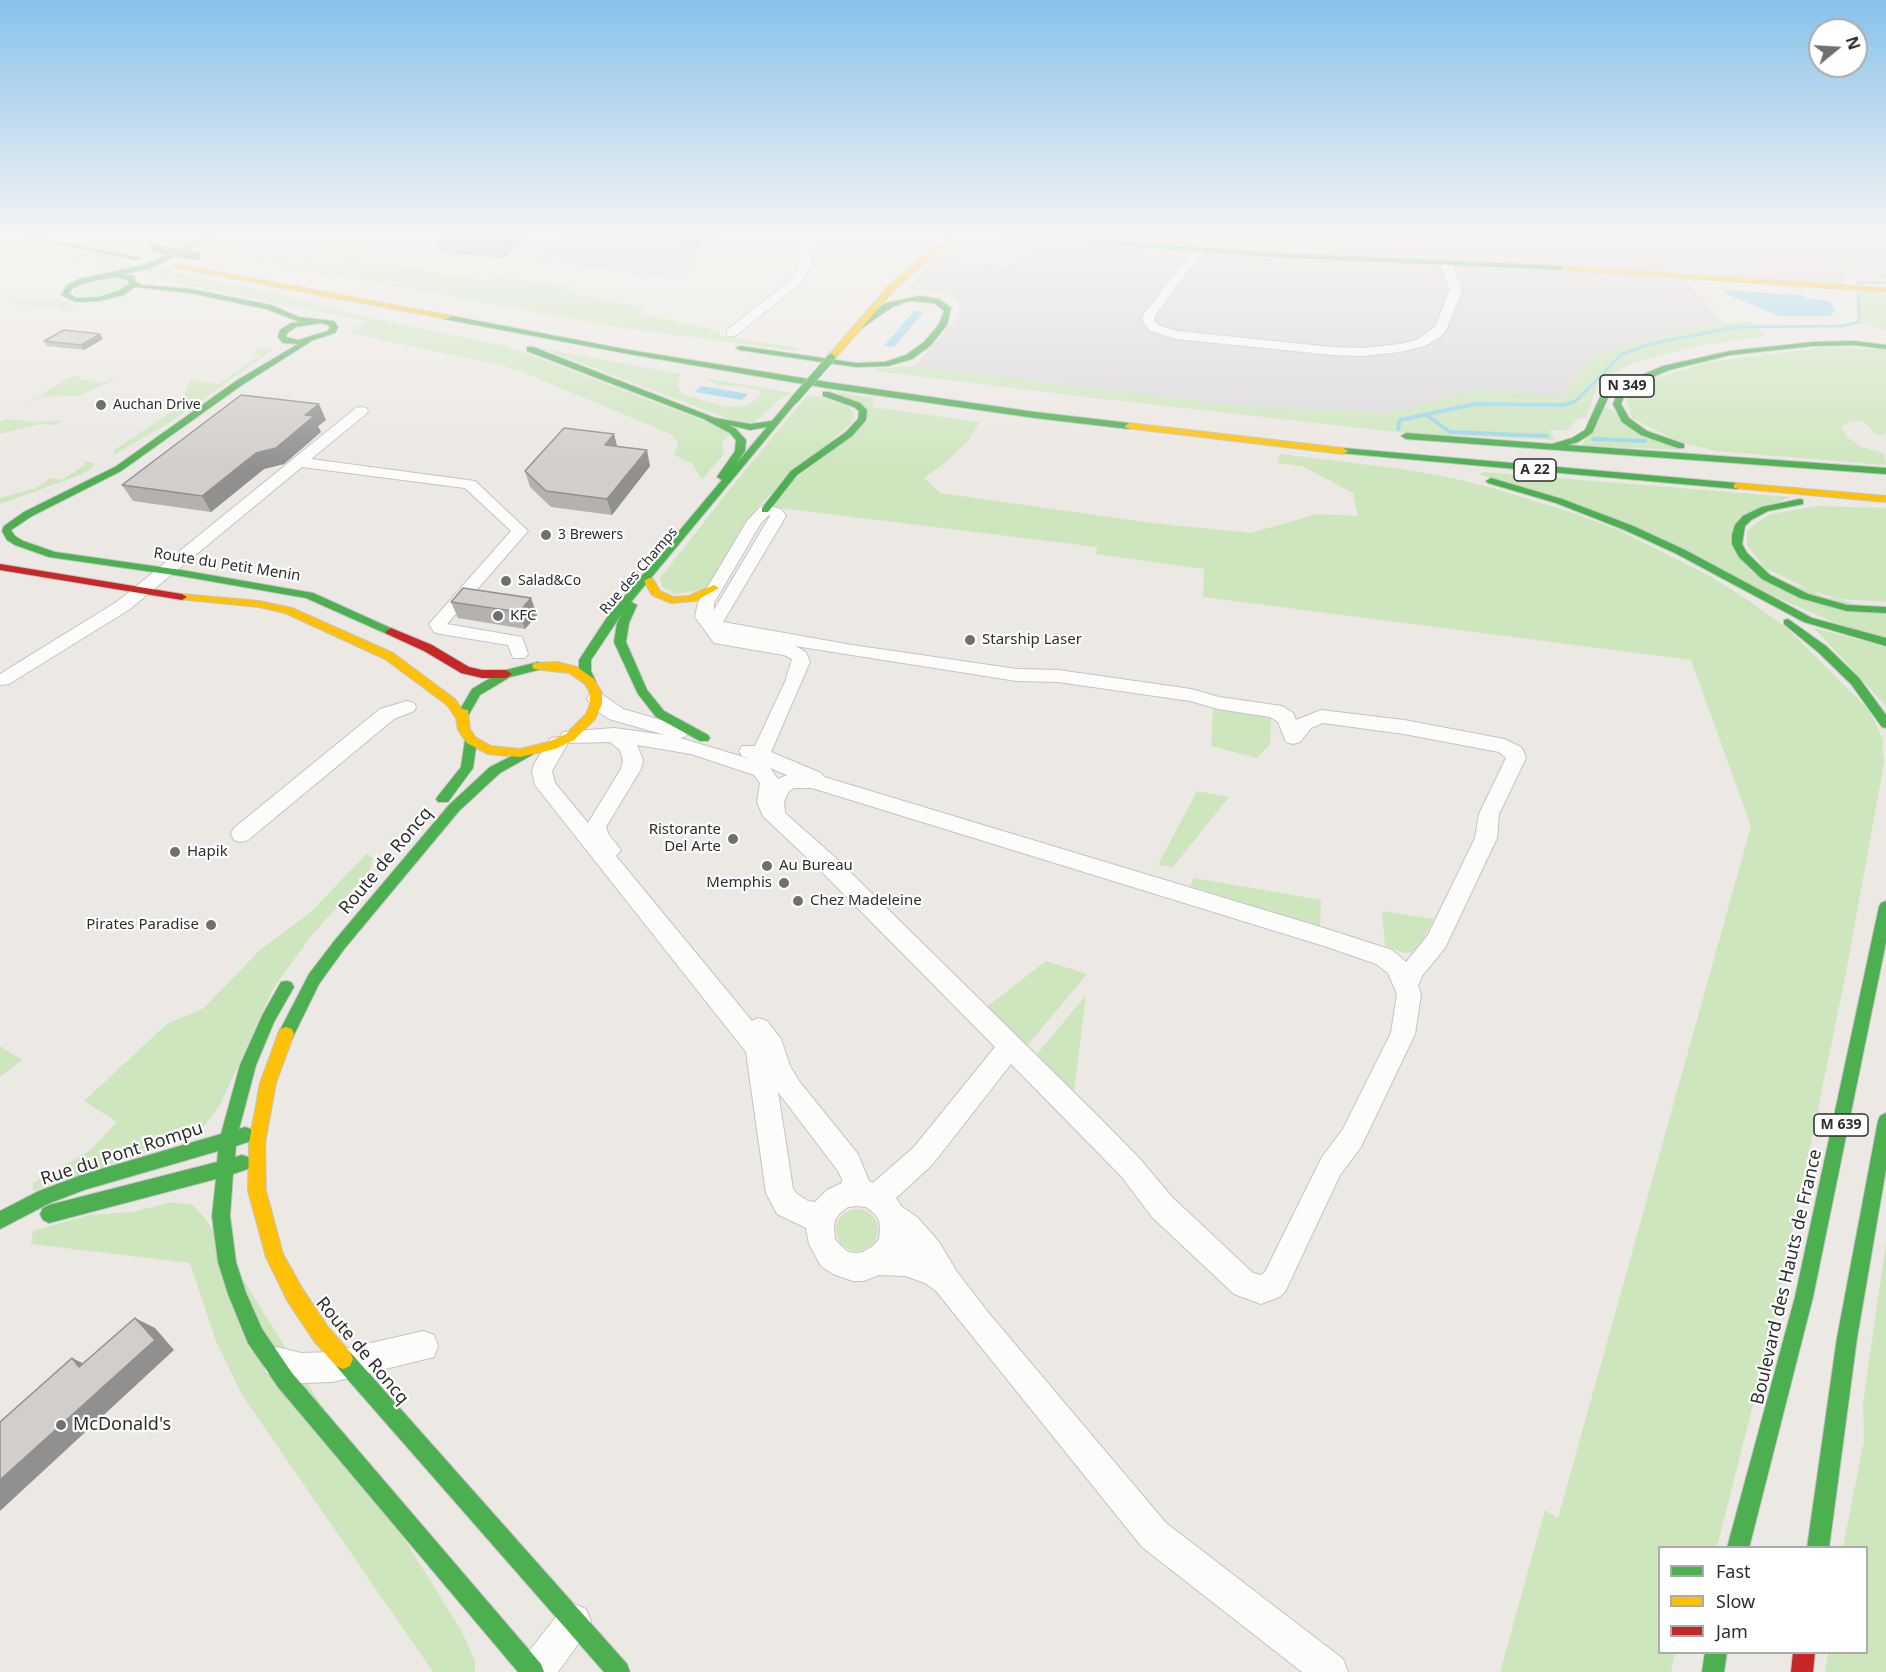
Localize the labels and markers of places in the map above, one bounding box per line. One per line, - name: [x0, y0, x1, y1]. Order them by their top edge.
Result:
- place label: Auchan Drive: [113, 397, 201, 413]
- marker: Auchan Drive: [94, 398, 108, 412]
- place label: 3 Brewers: [558, 527, 623, 543]
- marker: 3 Brewers: [539, 528, 553, 542]
- place label: Salad&Co: [518, 573, 581, 589]
- marker: Salad&Co: [499, 574, 513, 588]
- place label: KFC: [510, 607, 537, 625]
- marker: KFC: [491, 609, 505, 623]
- place label: Starship Laser: [982, 631, 1082, 649]
- marker: Starship Laser: [963, 633, 977, 647]
- place label: Ristorante Del Arte: [649, 821, 721, 856]
- marker: Ristorante Del Arte: [726, 832, 740, 846]
- place label: Hapik: [187, 843, 228, 861]
- marker: Hapik: [168, 845, 182, 859]
- place label: Au Bureau: [779, 857, 853, 875]
- marker: Au Bureau: [760, 859, 774, 873]
- place label: Memphis: [706, 874, 772, 892]
- marker: Memphis: [777, 876, 791, 890]
- place label: Chez Madeleine: [810, 892, 922, 910]
- marker: Chez Madeleine: [791, 894, 805, 908]
- place label: Pirates Paradise: [86, 916, 199, 934]
- marker: Pirates Paradise: [204, 918, 218, 932]
- place label: McDonald's: [73, 1414, 171, 1436]
- marker: McDonald's: [54, 1418, 68, 1432]

